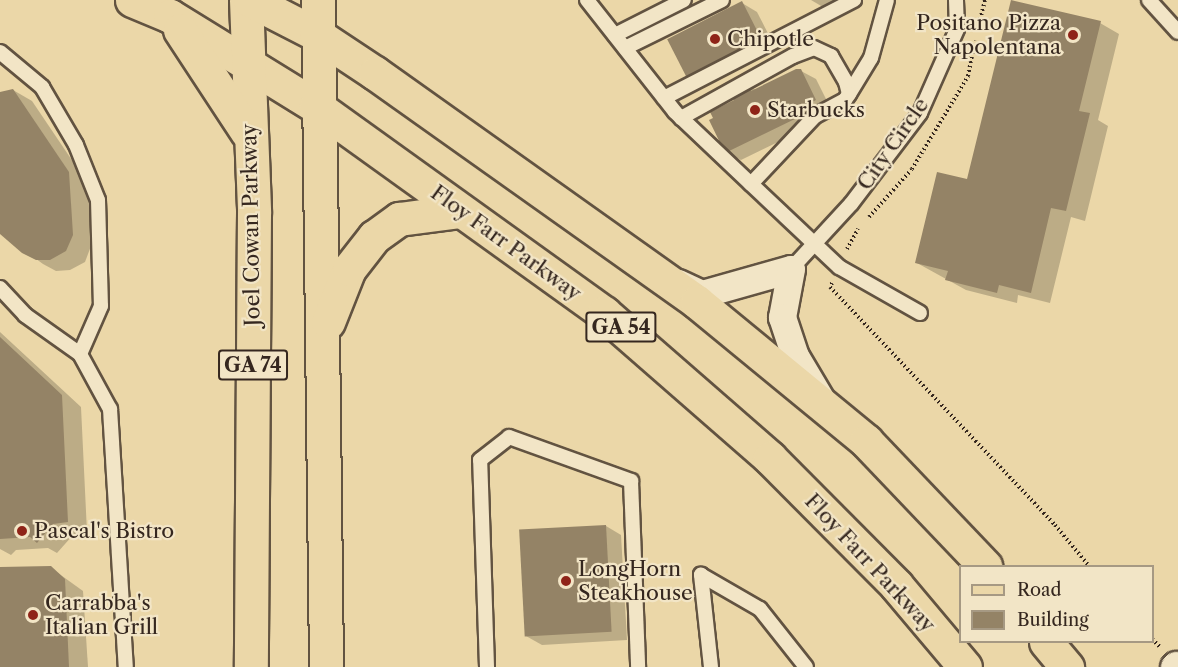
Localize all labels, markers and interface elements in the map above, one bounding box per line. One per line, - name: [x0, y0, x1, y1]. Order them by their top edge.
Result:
- place label: Positano Pizza Napolentana: [916, 10, 1061, 60]
- place label: Chipotle: [727, 26, 814, 52]
- marker: Positano Pizza Napolentana: [1066, 28, 1080, 42]
- marker: Chipotle: [708, 32, 722, 46]
- street label: City Circle: [852, 93, 934, 195]
- place label: Starbucks: [767, 97, 865, 123]
- marker: Starbucks: [748, 103, 762, 117]
- street label: Joel Cowan Parkway: [237, 123, 265, 327]
- street label: Floy Farr Parkway: [425, 180, 587, 306]
- road number: GA 54: [585, 310, 657, 344]
- road number: GA 74: [217, 348, 289, 382]
- street label: Floy Farr Parkway: [799, 488, 941, 638]
- place label: Pascal's Bistro: [34, 518, 174, 544]
- marker: Pascal's Bistro: [15, 524, 29, 538]
- place label: LongHorn Steakhouse: [578, 556, 693, 606]
- legend: [959, 565, 1154, 643]
- marker: LongHorn Steakhouse: [559, 574, 573, 588]
- text: Road: [1017, 579, 1062, 601]
- place label: Carrabba's Italian Grill: [45, 590, 158, 640]
- marker: Carrabba's Italian Grill: [26, 608, 40, 622]
- text: Building: [1017, 609, 1089, 631]

